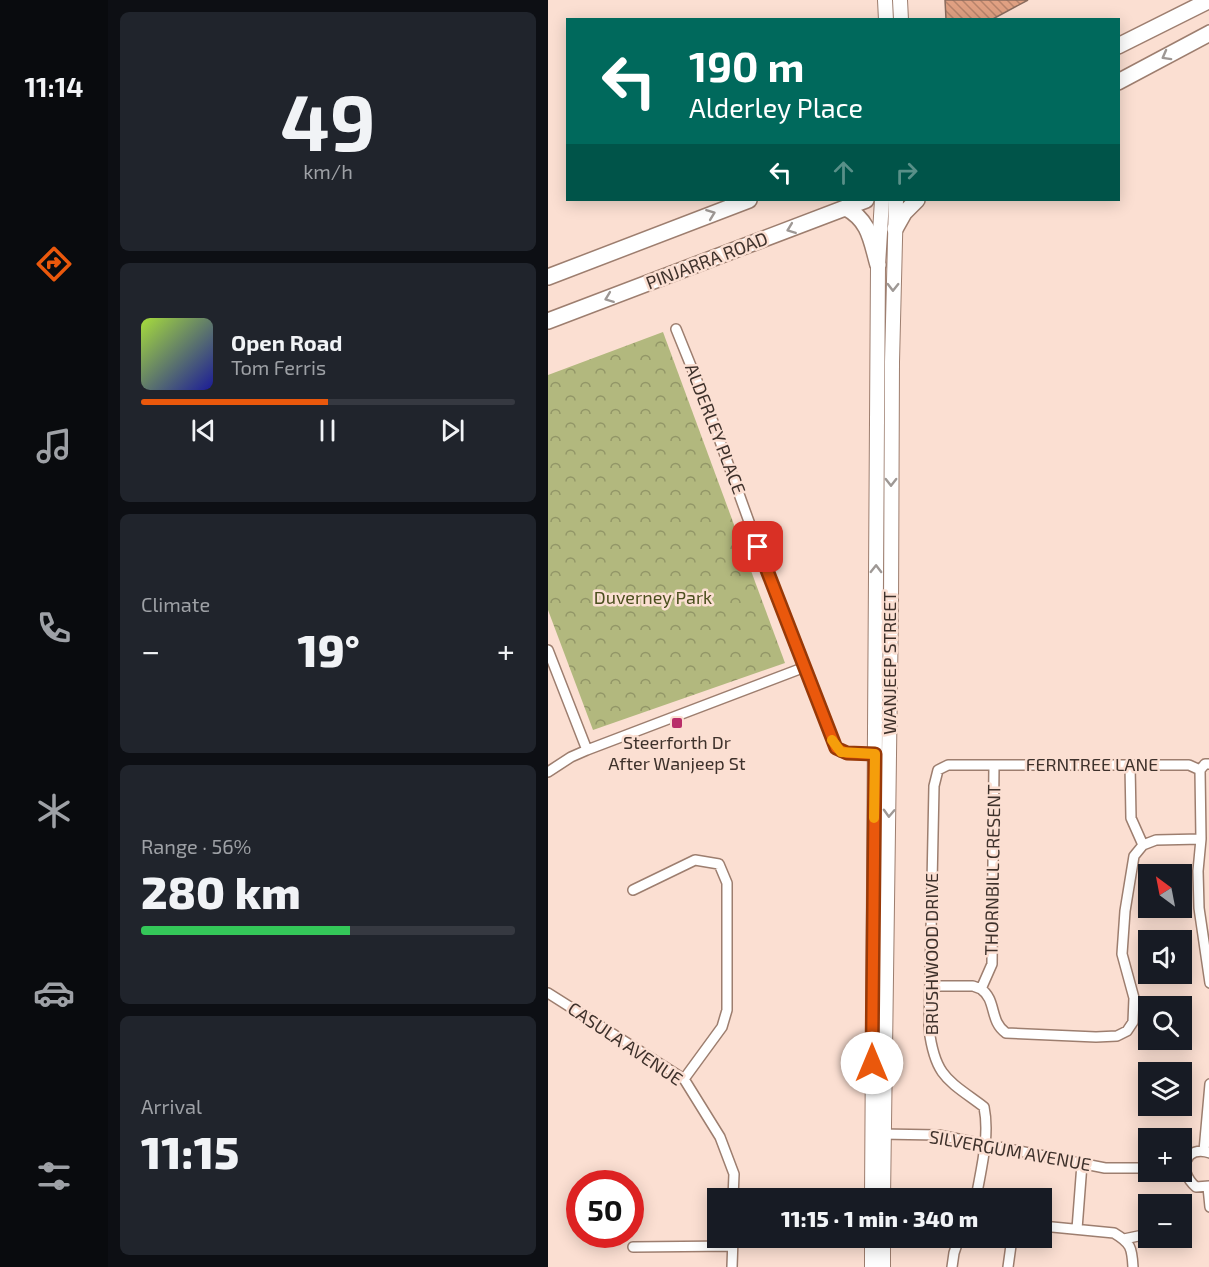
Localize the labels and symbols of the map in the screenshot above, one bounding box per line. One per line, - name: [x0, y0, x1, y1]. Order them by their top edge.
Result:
- one-way arrow: [1162, 49, 1173, 60]
- one-way arrow: [705, 209, 716, 221]
- one-way arrow: [787, 221, 797, 234]
- street label: PINJARRA ROAD: [643, 227, 771, 293]
- one-way arrow: [887, 283, 900, 292]
- one-way arrow: [604, 291, 615, 303]
- street label: ALDERLEY PLACE: [681, 360, 751, 497]
- one-way arrow: [885, 478, 897, 487]
- pin: [732, 521, 783, 572]
- one-way arrow: [869, 565, 882, 574]
- park label: Duverney Park: [594, 586, 712, 608]
- street label: WANJEEP STREET: [878, 591, 900, 735]
- marker: Steerforth Dr After Wanjeep St: [670, 716, 684, 730]
- place label: Steerforth Dr After Wanjeep St: [608, 731, 746, 774]
- street label: FERNTREE LANE: [1026, 753, 1158, 775]
- street label: THORNBILL CRESENT: [980, 784, 1005, 956]
- one-way arrow: [882, 808, 895, 817]
- north arrow: [1138, 864, 1192, 918]
- street label: BRUSHWOOD DRIVE: [920, 873, 942, 1035]
- street label: CASULA AVENUE: [564, 997, 687, 1090]
- position arrow: [840, 1031, 904, 1095]
- street label: SILVERGUM AVENUE: [928, 1125, 1093, 1175]
- speed limit sign: 50: [566, 1170, 644, 1248]

